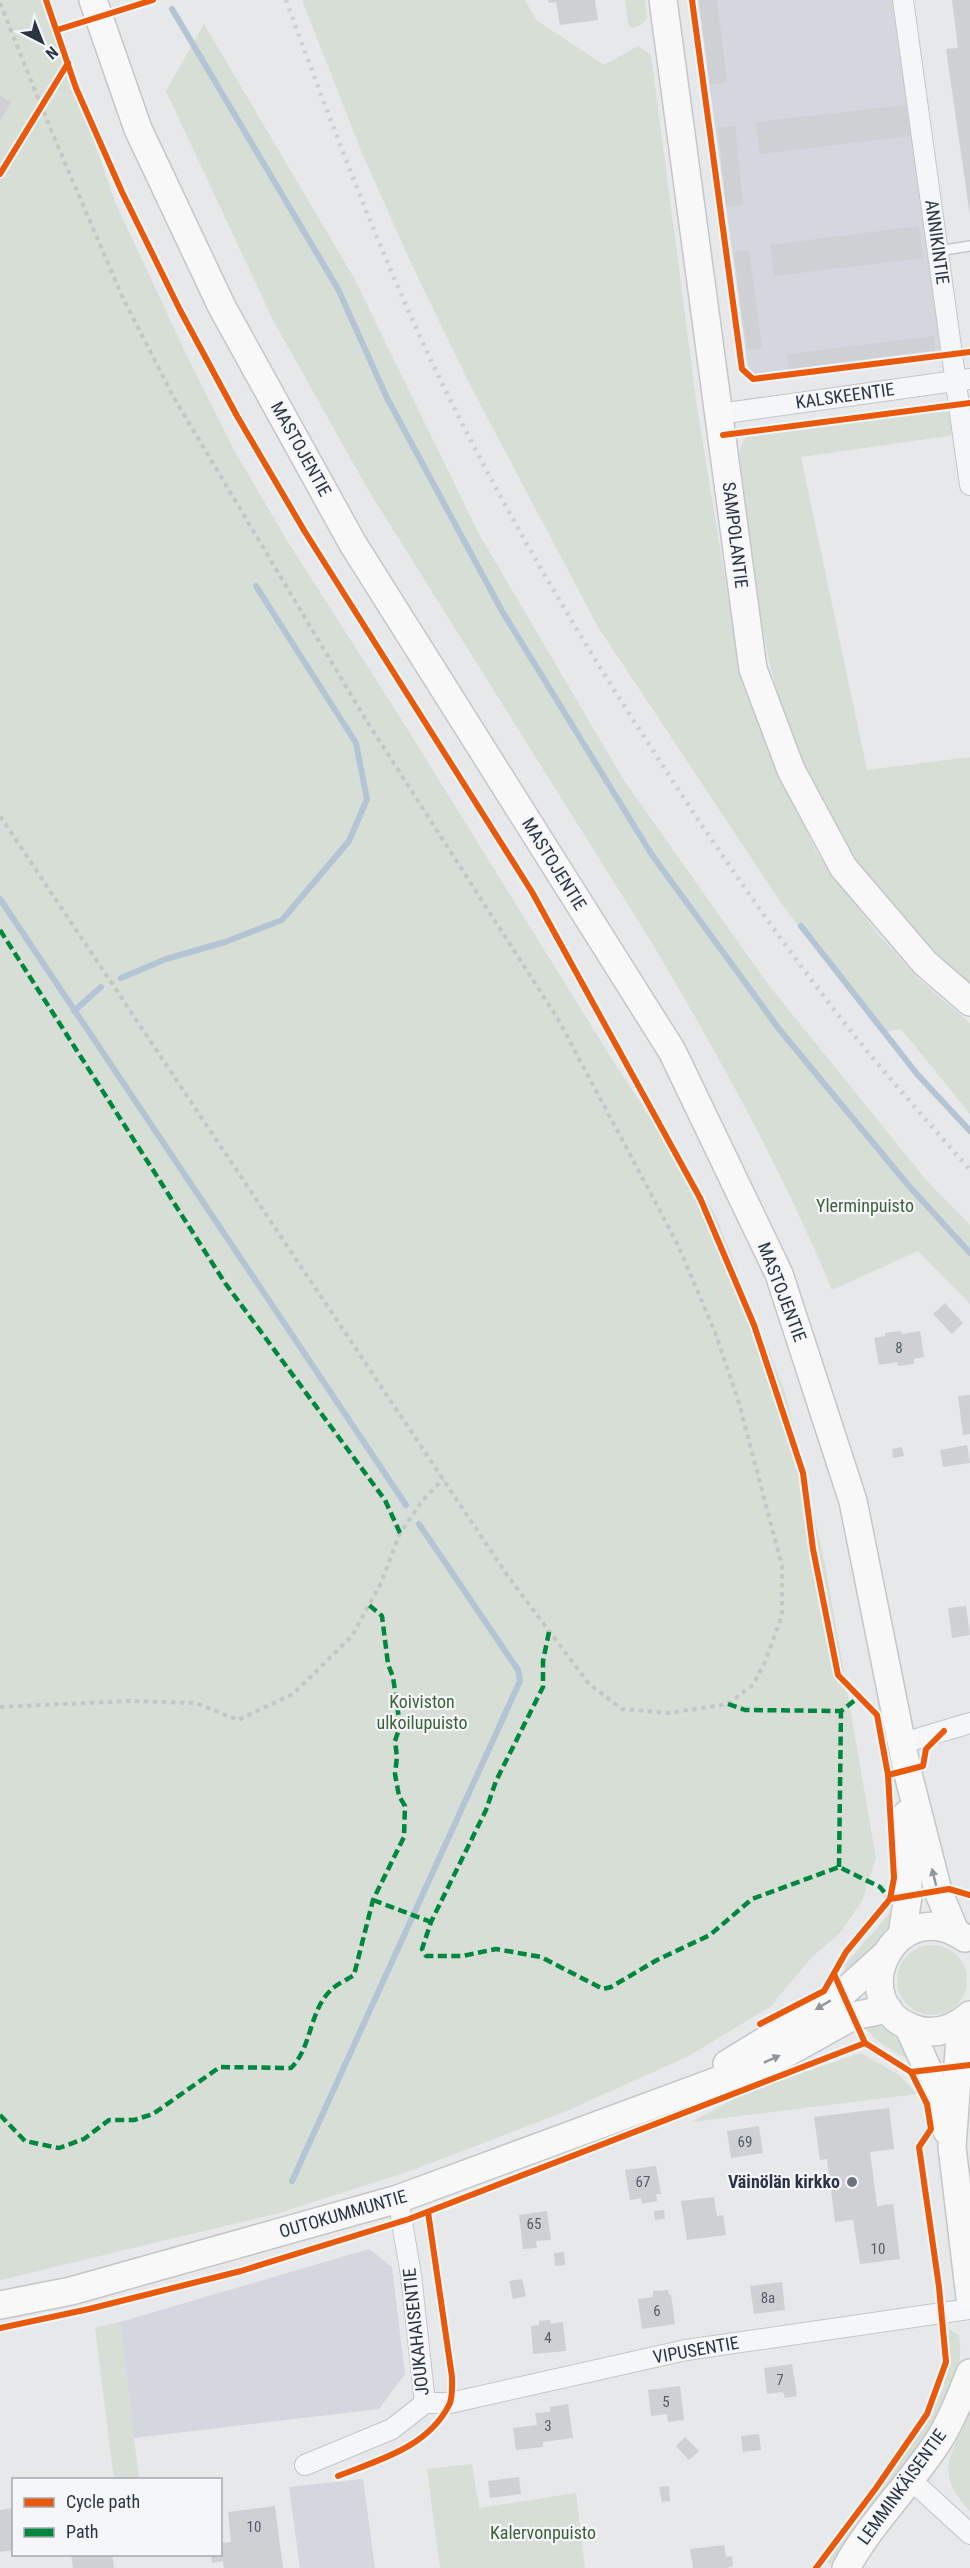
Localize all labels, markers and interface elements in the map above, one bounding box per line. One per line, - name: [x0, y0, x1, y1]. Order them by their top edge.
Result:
- north arrow: [12, 12, 72, 72]
- text: N: [42, 42, 62, 63]
- street label: ANNIKINTIE: [921, 198, 954, 286]
- street label: KALSKEENTIE: [794, 378, 896, 413]
- street label: MASTOJENTIE: [267, 398, 336, 500]
- street label: SAMPOLANTIE: [719, 481, 752, 589]
- street label: MASTOJENTIE: [518, 814, 591, 914]
- park label: Ylerminpuisto: [816, 1195, 914, 1216]
- street label: MASTOJENTIE: [754, 1239, 811, 1345]
- house number: 8: [895, 1339, 903, 1357]
- park label: Koiviston ulkoilupuisto: [376, 1691, 468, 1733]
- one-way arrow: [929, 1868, 938, 1886]
- one-way arrow: [815, 2000, 831, 2011]
- one-way arrow: [763, 2055, 780, 2064]
- house number: 69: [738, 2133, 752, 2151]
- place label: Väinölän kirkko: [728, 2171, 840, 2192]
- house number: 67: [636, 2173, 650, 2191]
- marker: Väinölän kirkko: [845, 2175, 859, 2189]
- street label: OUTOKUMMUNTIE: [277, 2185, 409, 2242]
- house number: 65: [527, 2215, 541, 2233]
- house number: 10: [871, 2240, 885, 2258]
- street label: JOUKAHAISENTIE: [398, 2267, 433, 2397]
- house number: 8a: [761, 2289, 775, 2307]
- house number: 6: [653, 2302, 661, 2320]
- house number: 4: [544, 2329, 552, 2347]
- street label: VIPUSENTIE: [651, 2332, 740, 2367]
- house number: 7: [776, 2371, 784, 2389]
- house number: 5: [662, 2393, 670, 2411]
- house number: 3: [544, 2417, 552, 2435]
- street label: LEMMINKÄISENTIE: [853, 2425, 950, 2548]
- legend: [12, 2478, 222, 2556]
- text: Cycle path: [66, 2491, 140, 2512]
- house number: 10: [247, 2518, 261, 2536]
- text: Path: [66, 2521, 99, 2542]
- park label: Kalervonpuisto: [490, 2522, 596, 2543]

